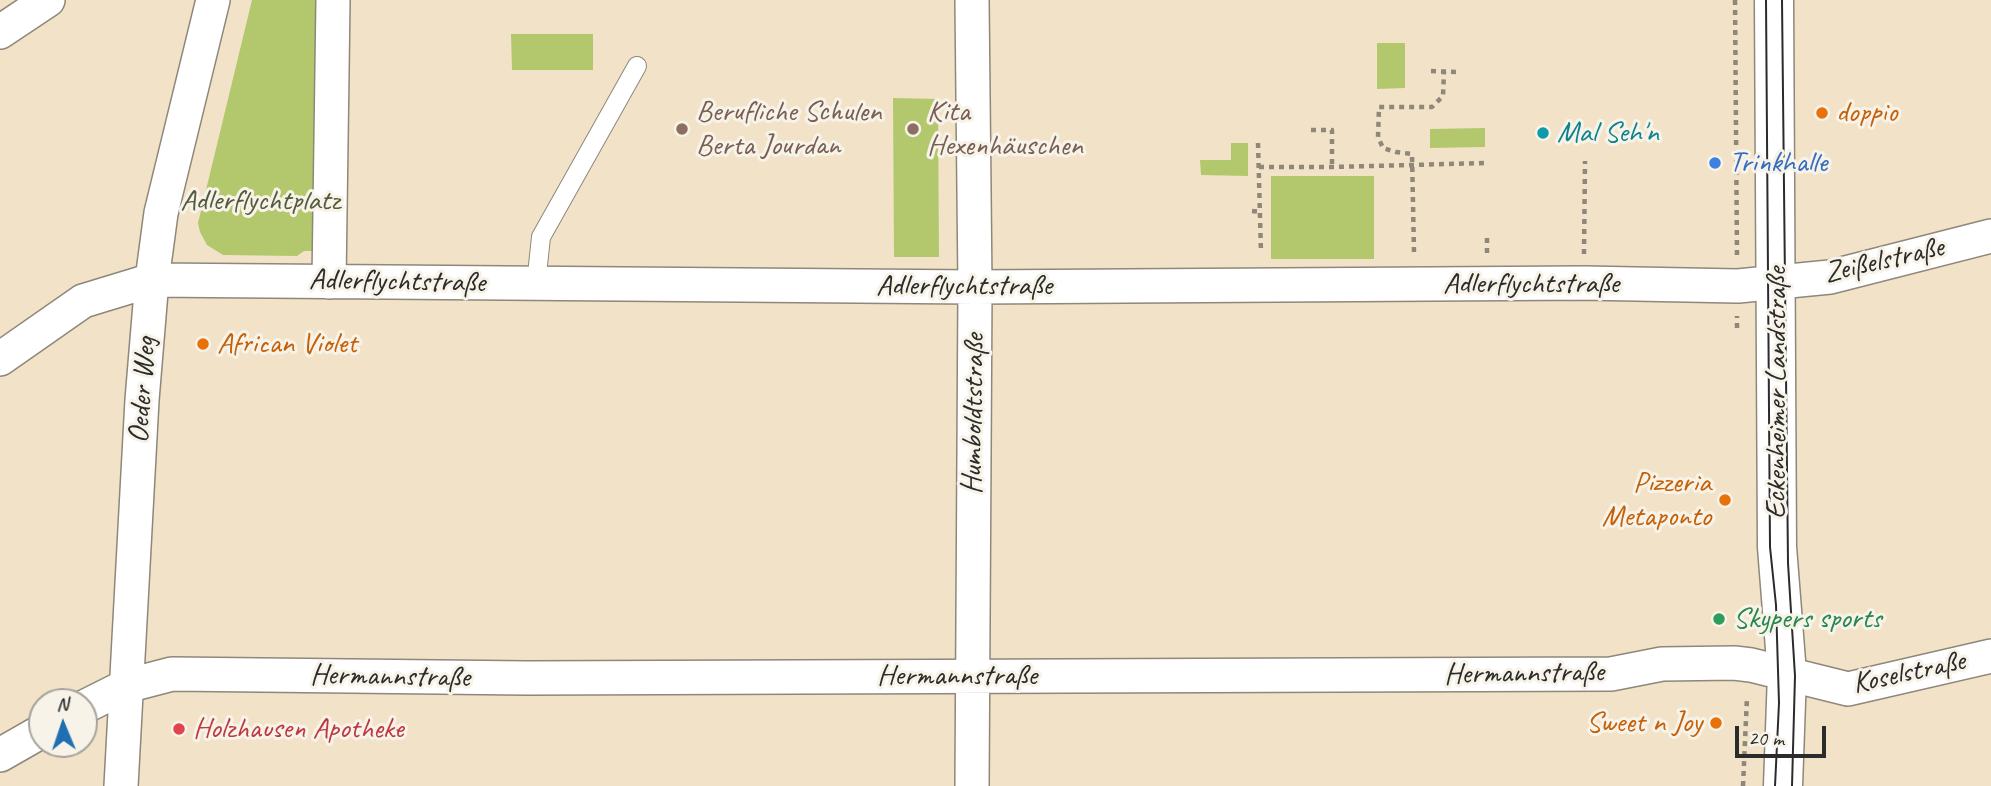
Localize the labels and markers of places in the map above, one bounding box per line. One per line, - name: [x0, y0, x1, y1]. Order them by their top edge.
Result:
- place label: Berufliche Schulen Berta Jourdan: [696, 94, 881, 164]
- place label: Kita Hexenhäuschen: [927, 94, 1083, 164]
- place label: doppio: [1836, 95, 1897, 131]
- marker: doppio: [1814, 105, 1830, 121]
- place label: Mal Seh'n: [1557, 115, 1659, 151]
- marker: Berufliche Schulen Berta Jourdan: [674, 121, 690, 137]
- marker: Kita Hexenhäuschen: [905, 121, 921, 137]
- marker: Mal Seh'n: [1535, 125, 1551, 141]
- place label: Trinkhalle: [1729, 145, 1827, 181]
- marker: Trinkhalle: [1707, 155, 1723, 171]
- place label: African Violet: [217, 326, 357, 362]
- marker: African Violet: [195, 336, 211, 352]
- place label: Pizzeria Metaponto: [1602, 465, 1711, 536]
- marker: Pizzeria Metaponto: [1717, 492, 1733, 508]
- place label: Skypers sports: [1733, 601, 1882, 637]
- marker: Skypers sports: [1711, 611, 1727, 627]
- place label: Sweet n Joy: [1586, 705, 1702, 741]
- place label: Holzhausen Apotheke: [193, 711, 403, 747]
- marker: Sweet n Joy: [1708, 715, 1724, 731]
- marker: Holzhausen Apotheke: [171, 721, 187, 737]

